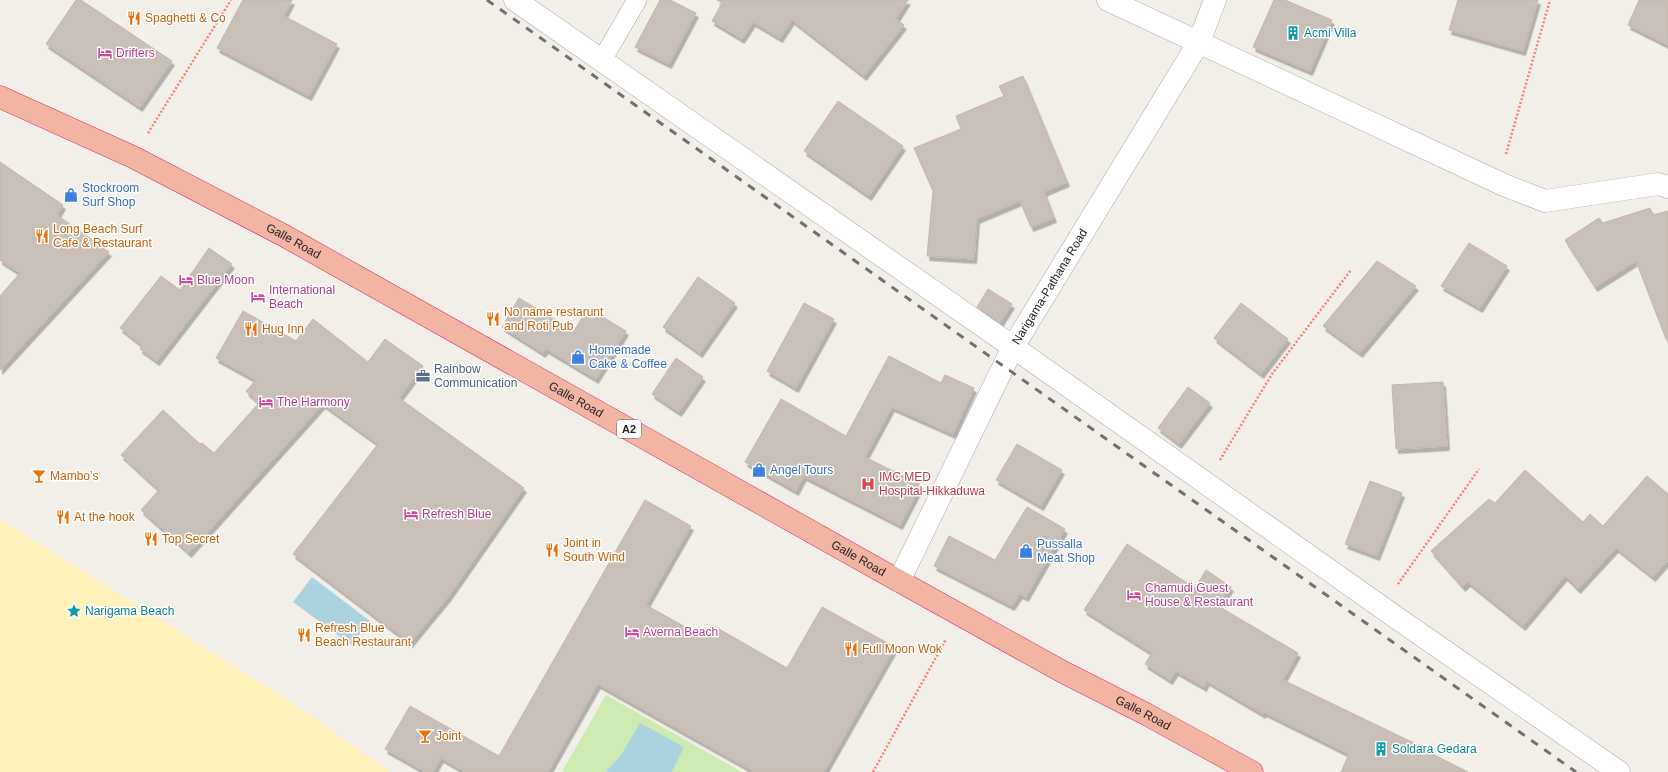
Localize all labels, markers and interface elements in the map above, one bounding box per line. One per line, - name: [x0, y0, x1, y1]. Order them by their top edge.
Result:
- restaurant icon: Spaghetti & Co: [126, 10, 142, 26]
- place label: Spaghetti & Co: [145, 11, 226, 25]
- building icon: Acmi Villa: [1285, 25, 1301, 41]
- place label: Acmi Villa: [1304, 26, 1357, 40]
- hotel icon: Drifters: [97, 45, 113, 61]
- place label: Drifters: [116, 46, 155, 60]
- place label: Stockroom Surf Shop: [82, 181, 139, 209]
- shop icon: Stockroom Surf Shop: [63, 187, 79, 203]
- street label: Galle Road: [264, 220, 323, 262]
- place label: Long Beach Surf Cafe & Restaurant: [53, 222, 152, 250]
- street label: Narigama-Pathana Road: [1009, 226, 1090, 347]
- restaurant icon: Long Beach Surf Cafe & Restaurant: [34, 228, 50, 244]
- hotel icon: Blue Moon: [178, 272, 194, 288]
- place label: Blue Moon: [197, 273, 254, 287]
- place label: International Beach: [269, 283, 335, 311]
- hotel icon: International Beach: [250, 289, 266, 305]
- place label: No name restarunt and Roti Pub: [504, 305, 604, 333]
- restaurant icon: No name restarunt and Roti Pub: [485, 311, 501, 327]
- restaurant icon: Hug Inn: [243, 321, 259, 337]
- place label: Hug Inn: [262, 322, 304, 336]
- place label: Homemade Cake & Coffee: [589, 343, 667, 371]
- shop icon: Homemade Cake & Coffee: [570, 349, 586, 365]
- place label: Rainbow Communication: [434, 362, 517, 390]
- office icon: Rainbow Communication: [415, 368, 431, 384]
- street label: Galle Road: [546, 379, 606, 420]
- hotel icon: The Harmony: [258, 394, 274, 410]
- place label: The Harmony: [277, 395, 350, 409]
- road number: A2: [617, 420, 641, 438]
- shop icon: Angel Tours: [751, 462, 767, 478]
- place label: Angel Tours: [770, 463, 833, 477]
- bar icon: Mambo’s: [31, 468, 47, 484]
- place label: Mambo’s: [50, 469, 98, 483]
- place label: IMC MED Hospital-Hikkaduwa: [879, 470, 985, 498]
- hospital icon: IMC MED Hospital-Hikkaduwa: [860, 476, 876, 492]
- hotel icon: Refresh Blue: [403, 506, 419, 522]
- place label: Refresh Blue: [422, 507, 492, 521]
- restaurant icon: At the hook: [55, 509, 71, 525]
- place label: At the hook: [74, 510, 136, 524]
- restaurant icon: Top Secret: [143, 531, 159, 547]
- place label: Top Secret: [162, 532, 220, 546]
- place label: Joint in South Wind: [563, 536, 625, 564]
- street label: Galle Road: [829, 537, 888, 579]
- place label: Pussalla Meat Shop: [1037, 537, 1095, 565]
- restaurant icon: Joint in South Wind: [544, 542, 560, 558]
- shop icon: Pussalla Meat Shop: [1018, 543, 1034, 559]
- place label: Chamudi Guest House & Restaurant: [1145, 581, 1254, 609]
- hotel icon: Chamudi Guest House & Restaurant: [1126, 587, 1142, 603]
- place icon: Narigama Beach: [66, 603, 82, 619]
- place label: Narigama Beach: [85, 604, 174, 618]
- place label: Refresh Blue Beach Restaurant: [315, 621, 412, 649]
- hotel icon: Averna Beach: [624, 624, 640, 640]
- place label: Averna Beach: [643, 625, 718, 639]
- restaurant icon: Refresh Blue Beach Restaurant: [296, 627, 312, 643]
- restaurant icon: Full Moon Wok: [843, 641, 859, 657]
- place label: Full Moon Wok: [862, 642, 943, 656]
- street label: Galle Road: [1113, 693, 1173, 733]
- bar icon: Joint: [417, 728, 433, 744]
- place label: Joint: [436, 729, 462, 743]
- building icon: Soldara Gedara: [1373, 741, 1389, 757]
- place label: Soldara Gedara: [1392, 742, 1477, 756]

